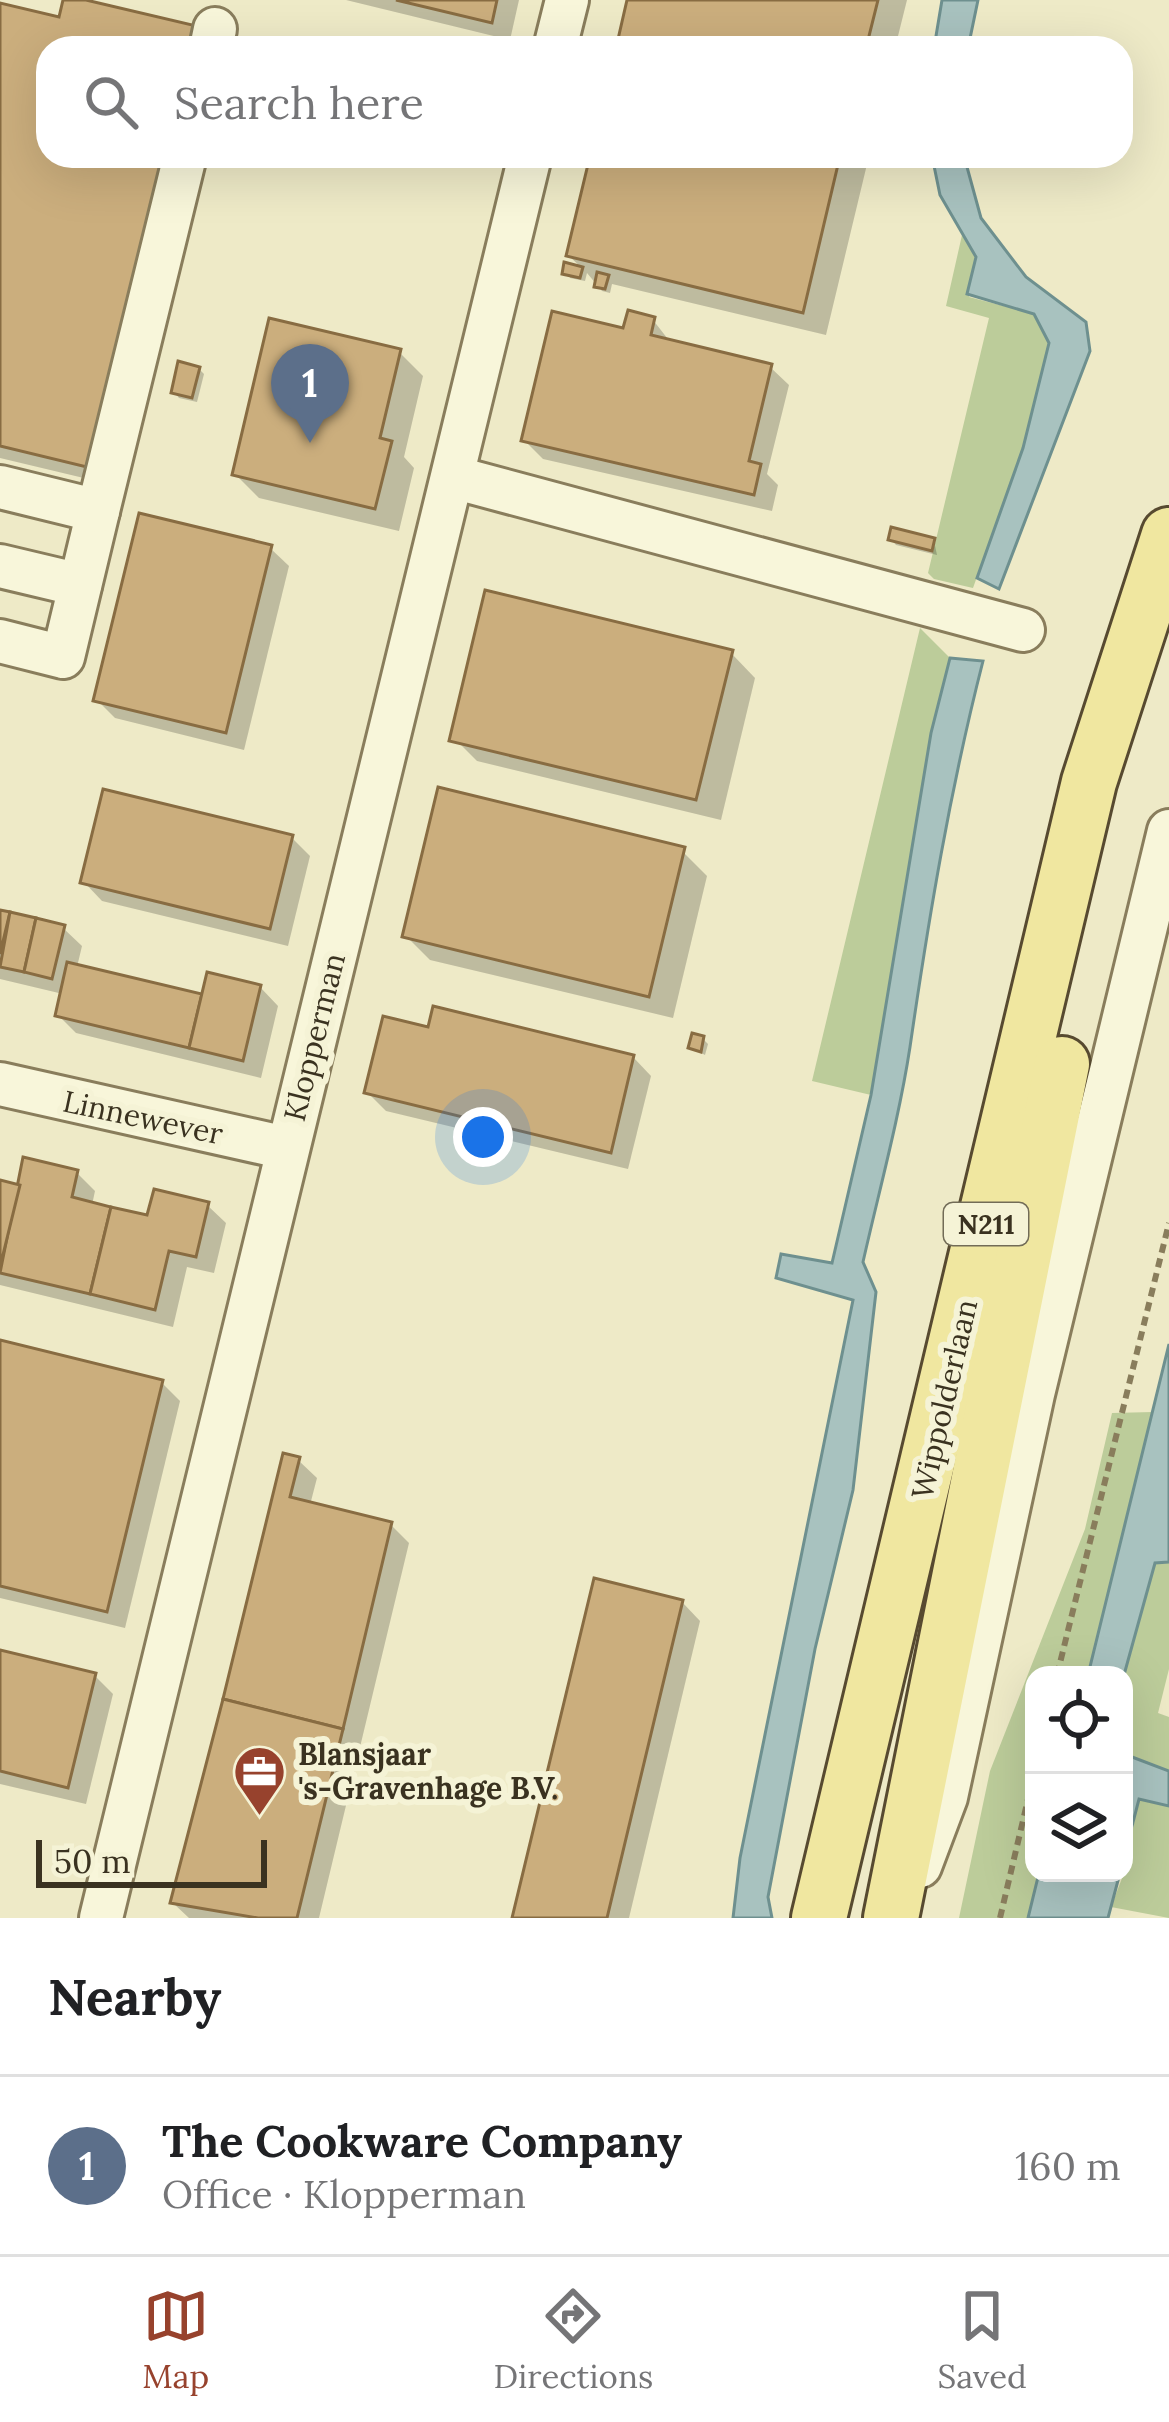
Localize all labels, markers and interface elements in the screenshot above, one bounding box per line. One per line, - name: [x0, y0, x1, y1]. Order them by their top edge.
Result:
- search box: [36, 36, 1133, 168]
- icon: search: [78, 69, 144, 135]
- text: Search here: [174, 74, 424, 131]
- pin: 1: [271, 344, 349, 443]
- street label: Klopperman: [275, 949, 353, 1125]
- street label: Linnewever: [60, 1082, 226, 1152]
- your location: [453, 1107, 513, 1167]
- road number: N211: [944, 1203, 1028, 1245]
- street label: Wippolderlaan: [903, 1295, 985, 1503]
- map controls: [1025, 1666, 1133, 1882]
- button: locate: [1025, 1666, 1133, 1774]
- place label: Blansjaar 's-Gravenhage B.V.: [298, 1735, 558, 1808]
- office icon: Blansjaar 's-Gravenhage B.V.: [231, 1743, 287, 1817]
- button: layers: [1025, 1774, 1133, 1882]
- scale bar: [36, 1834, 267, 1887]
- text: 50 m: [54, 1840, 131, 1882]
- text: Nearby: [48, 1964, 221, 2029]
- text: The Cookware Company: [162, 2112, 682, 2169]
- text: 1: [79, 2141, 95, 2191]
- text: 160 m: [1015, 2141, 1121, 2191]
- text: Office · Klopperman: [162, 2169, 526, 2219]
- tab: Map: [142, 2283, 209, 2397]
- tab: Directions: [494, 2283, 653, 2397]
- tab: Saved: [938, 2283, 1027, 2397]

